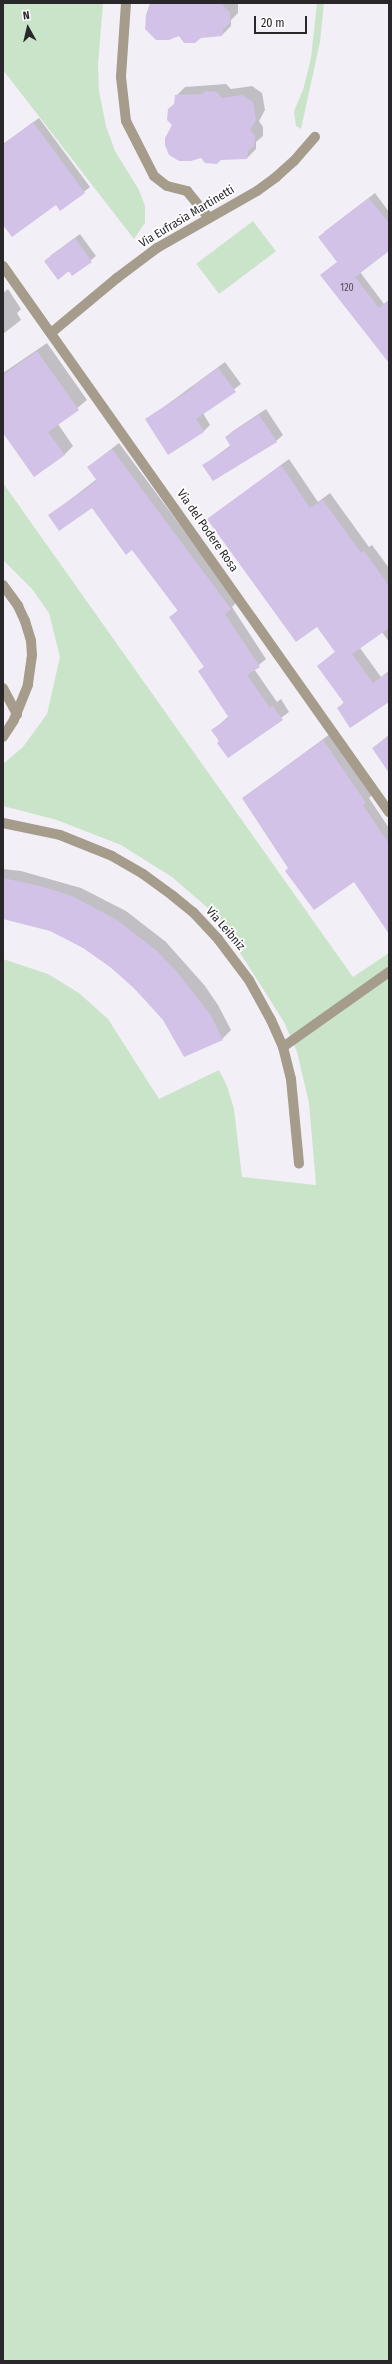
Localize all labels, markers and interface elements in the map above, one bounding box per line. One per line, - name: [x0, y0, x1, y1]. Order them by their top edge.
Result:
- north arrow: [8, 8, 48, 48]
- scale bar: [256, 8, 309, 34]
- text: N: [22, 9, 30, 23]
- text: 20 m: [261, 16, 285, 30]
- street label: Via Eufrasia Martinetti: [137, 183, 237, 251]
- house number: 120: [340, 283, 354, 295]
- street label: Via del Podere Rosa: [173, 487, 241, 575]
- street label: Via Leibniz: [202, 905, 248, 953]

